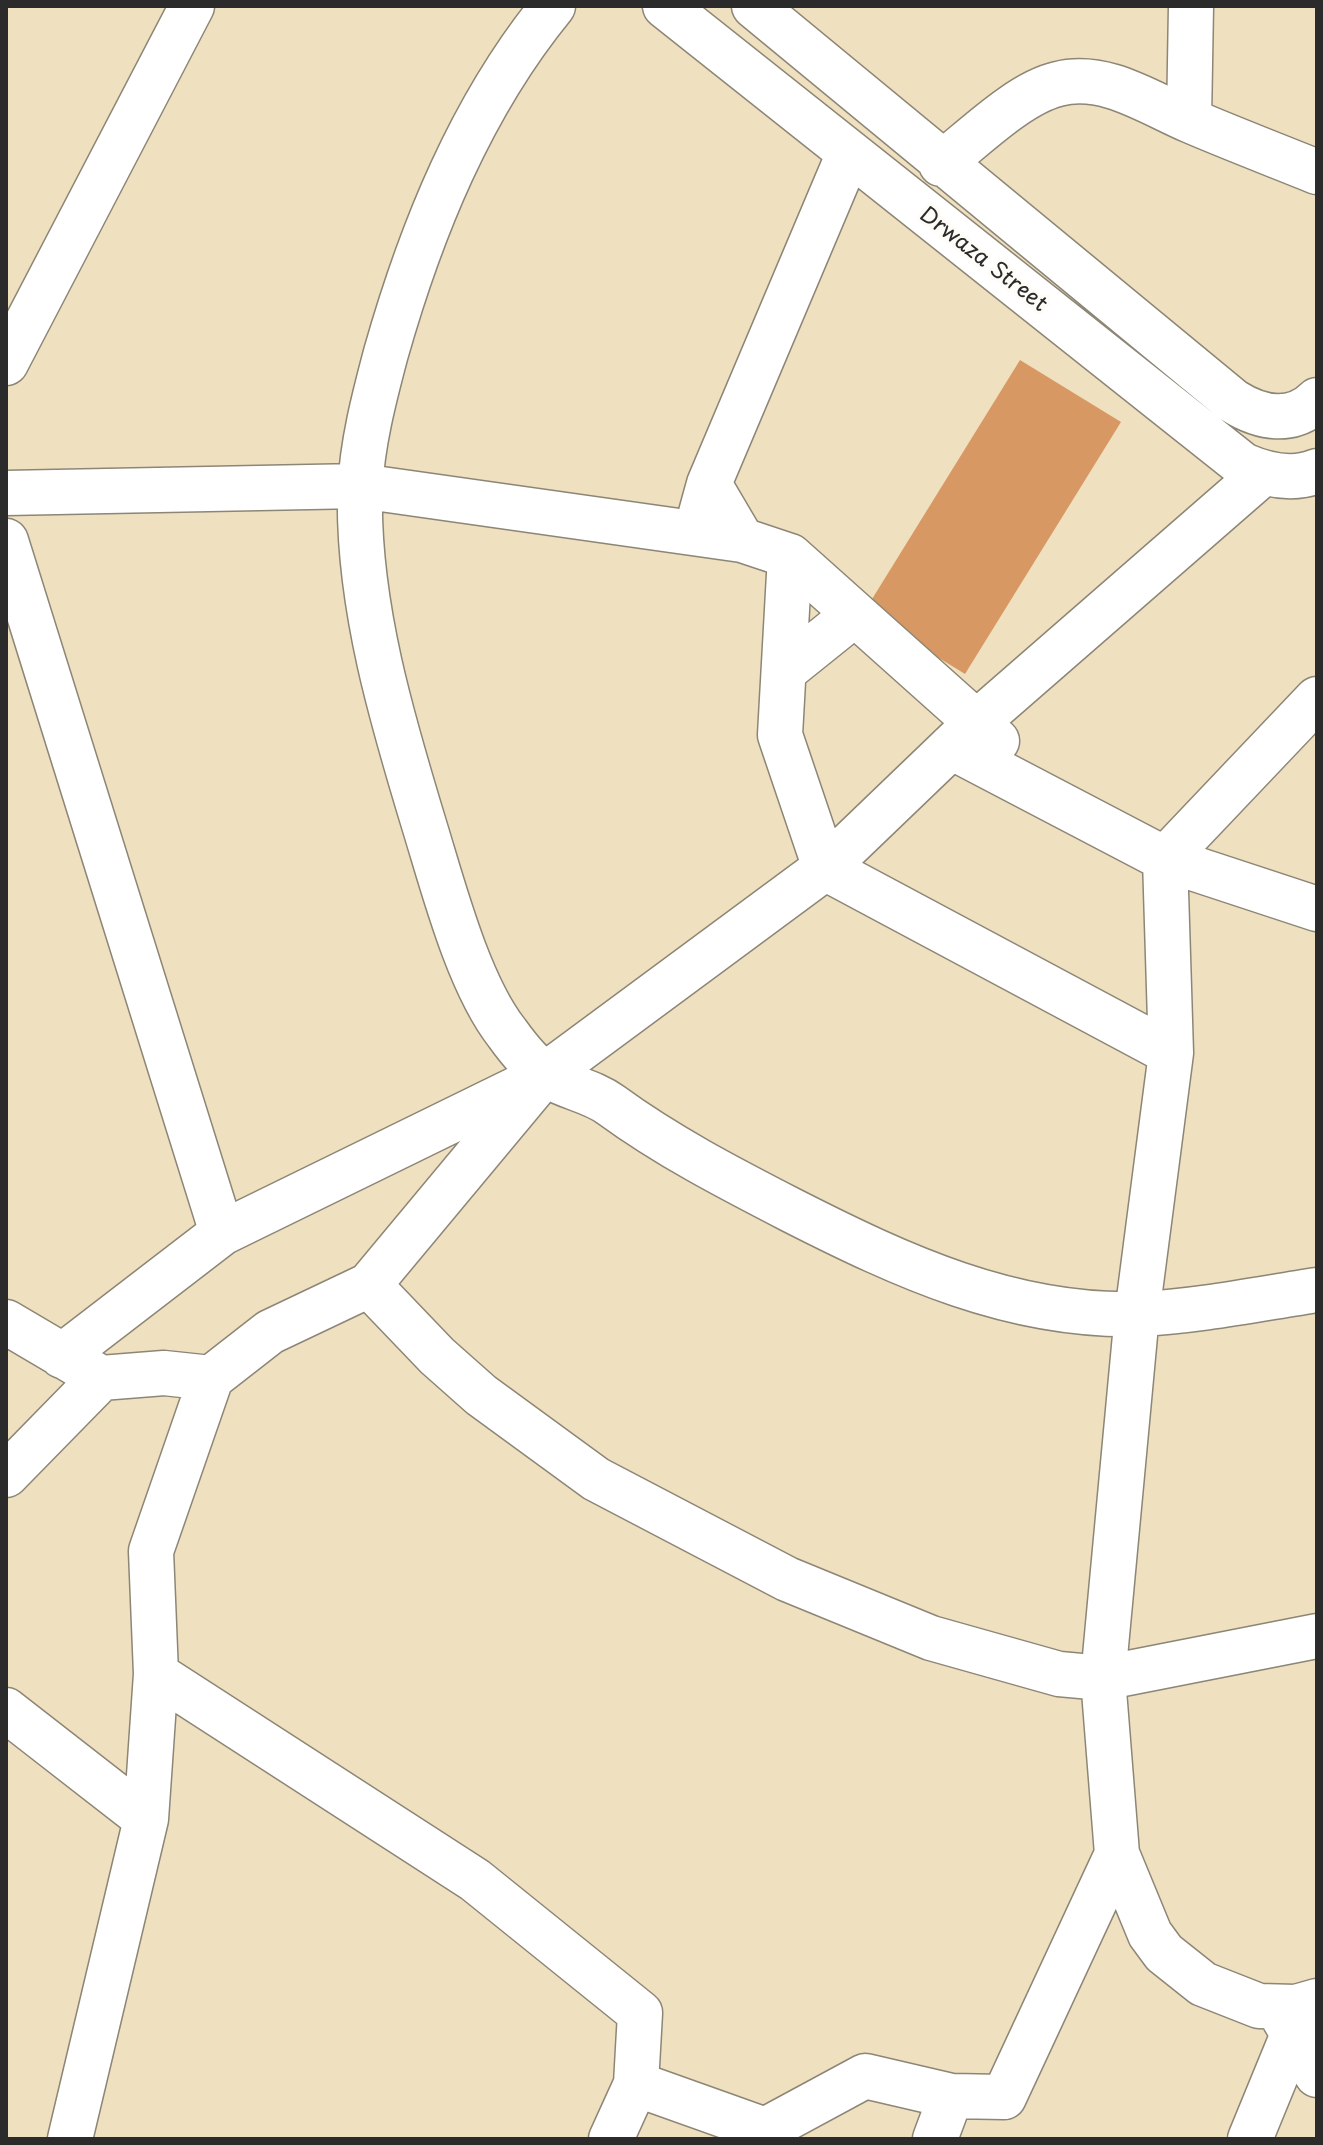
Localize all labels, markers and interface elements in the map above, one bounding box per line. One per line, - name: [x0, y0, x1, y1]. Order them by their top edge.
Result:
- street label: Drwaza Street: [914, 202, 1052, 318]

